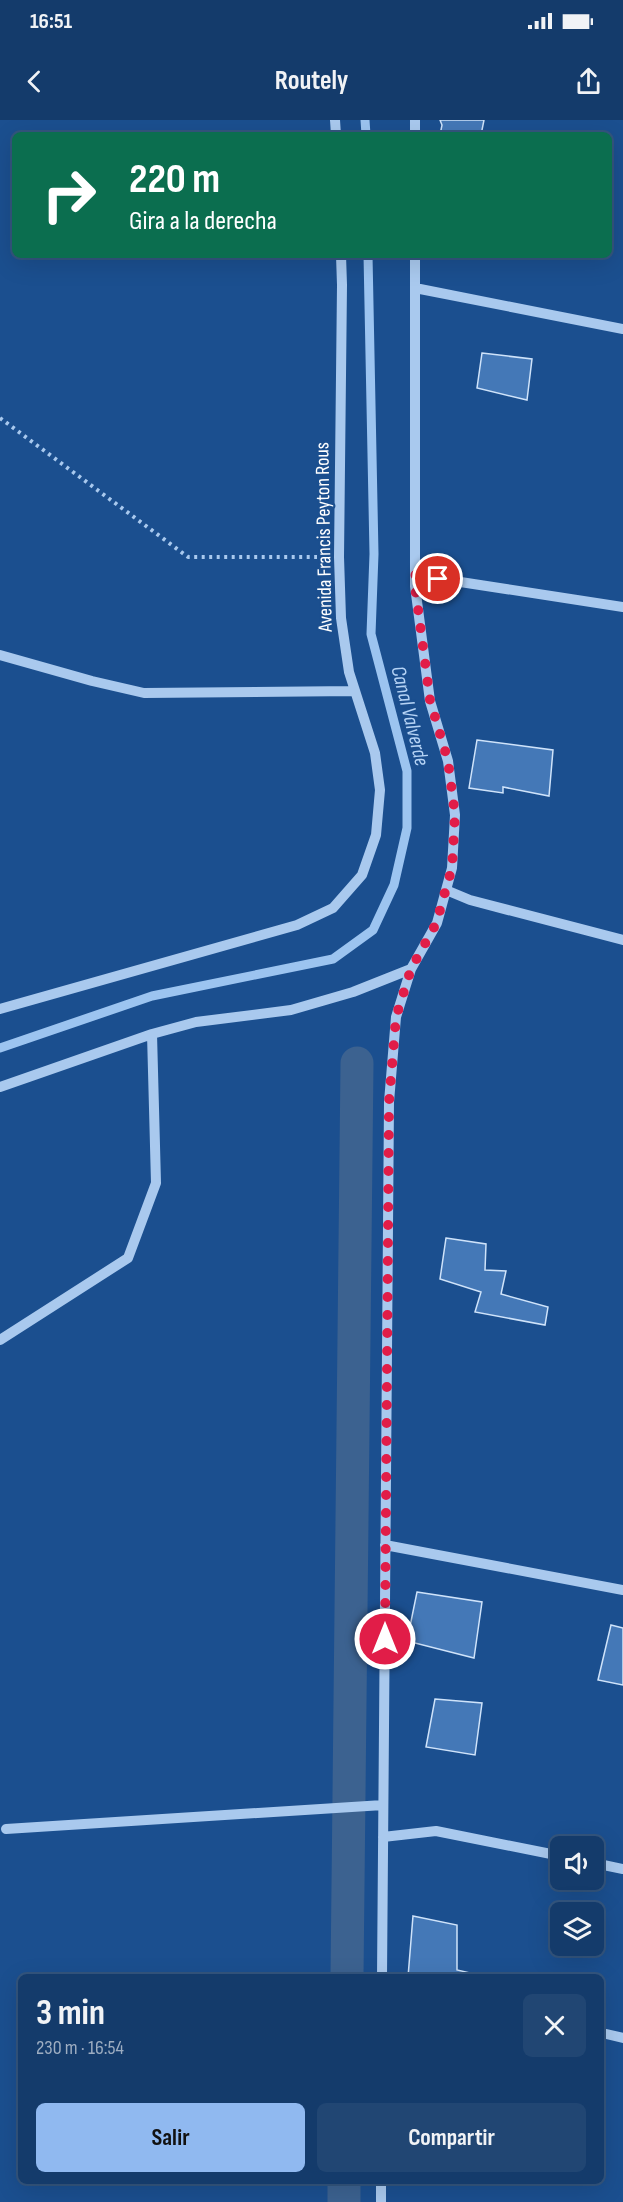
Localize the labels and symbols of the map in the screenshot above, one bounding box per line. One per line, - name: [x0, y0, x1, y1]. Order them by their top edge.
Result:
- street label: Avenida Francis Peyton Rous: [310, 442, 338, 633]
- pin: [412, 553, 463, 604]
- water label: Canal Valverde: [386, 663, 434, 769]
- position arrow: [353, 1607, 417, 1671]

